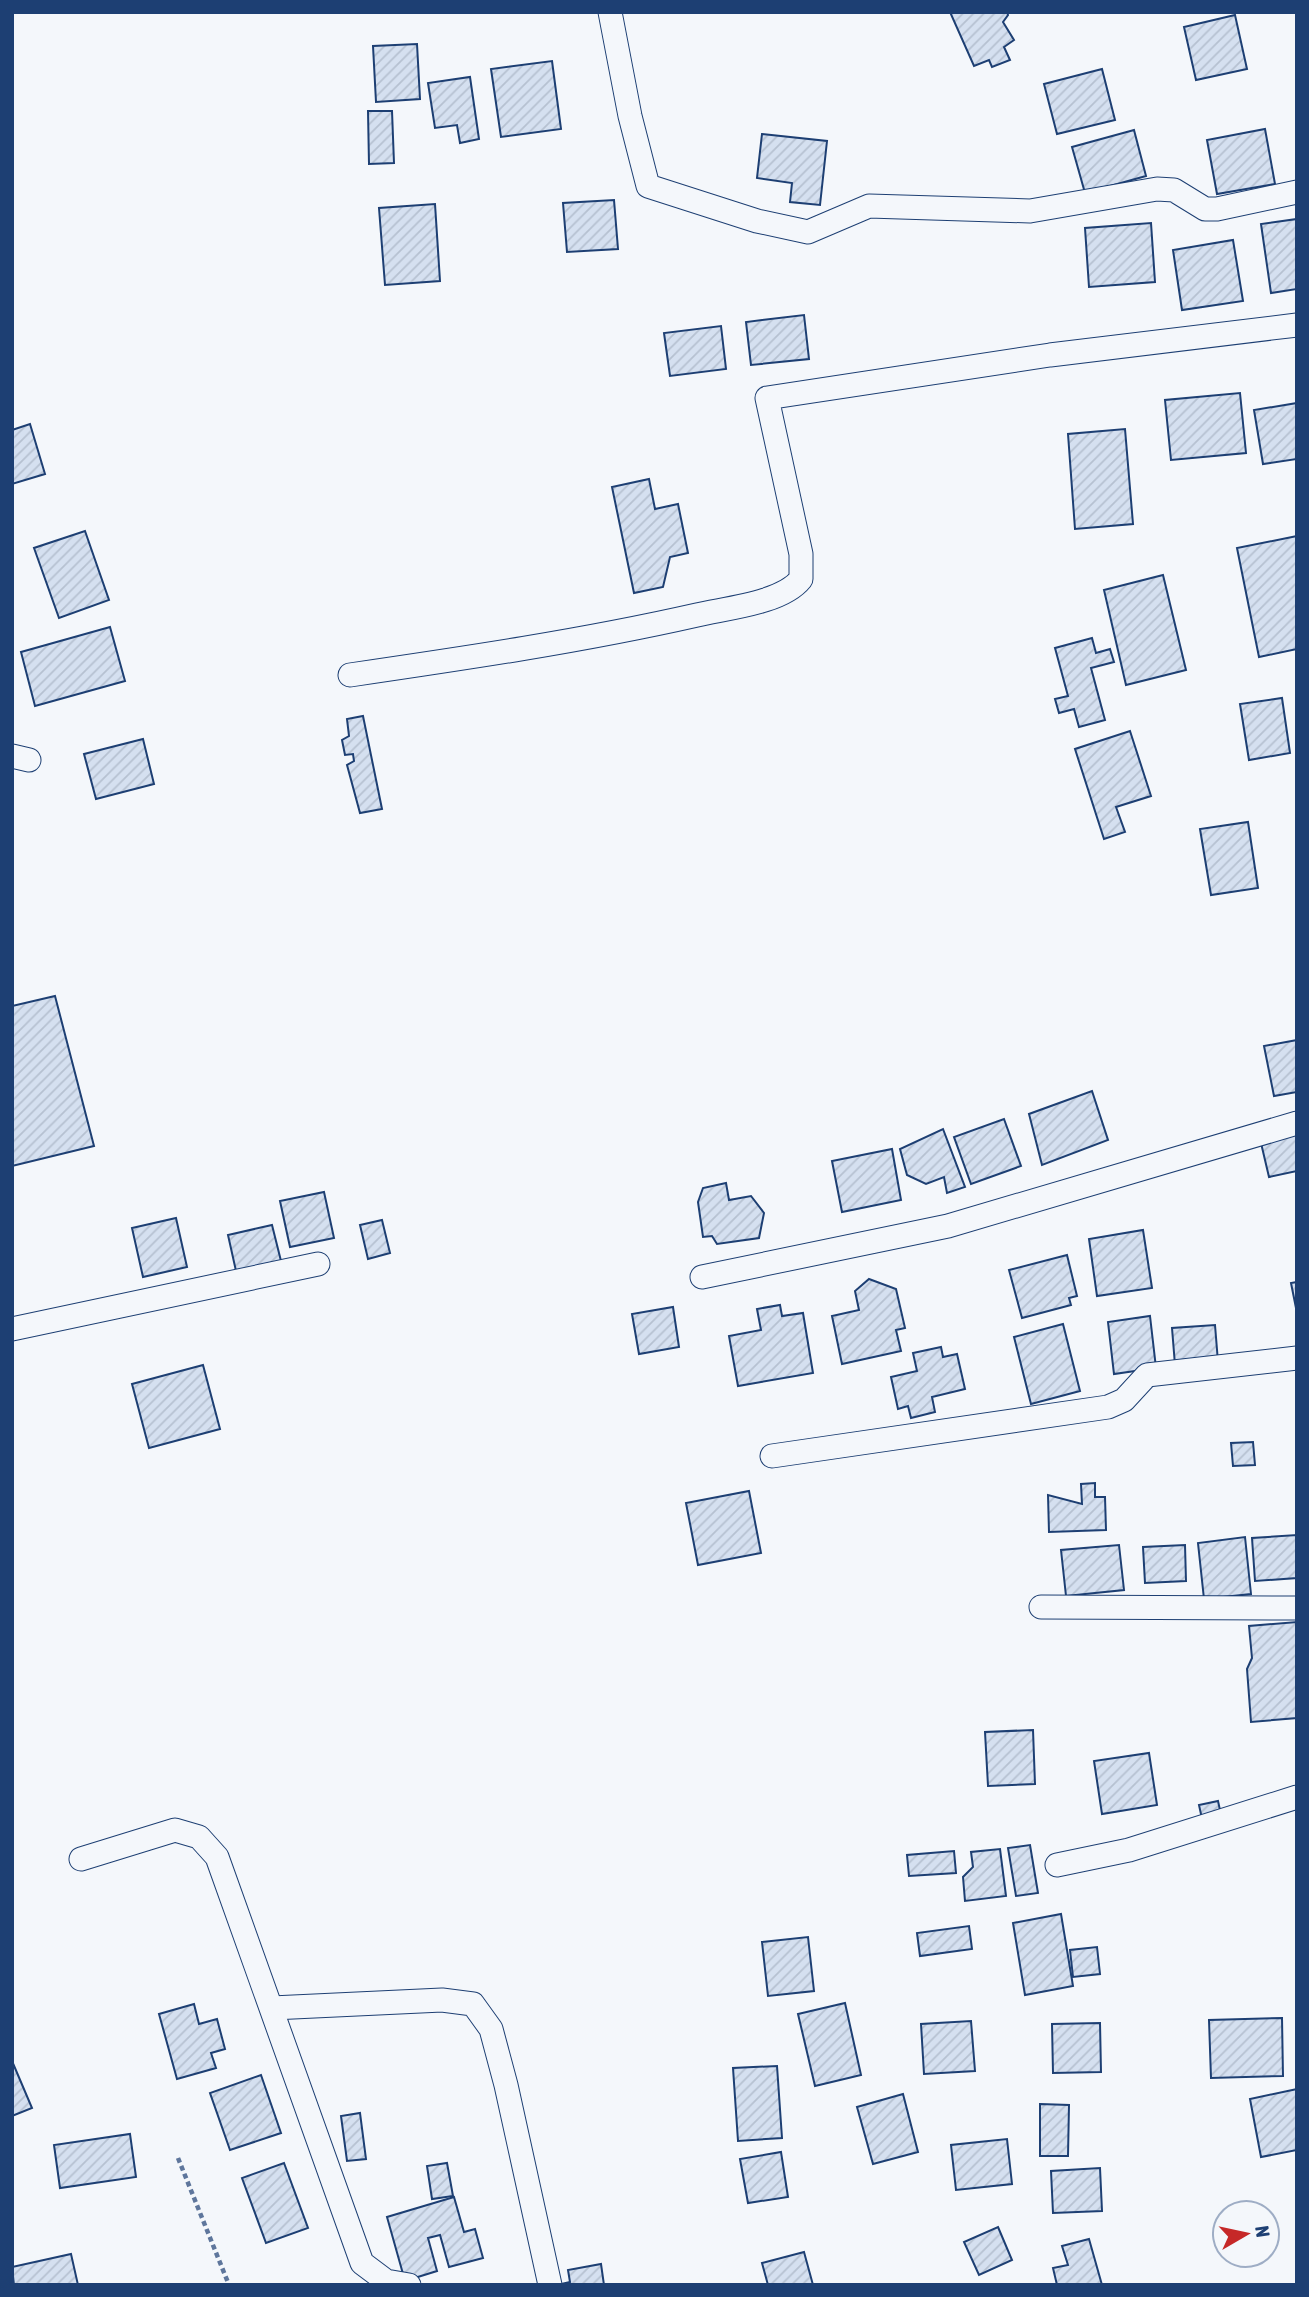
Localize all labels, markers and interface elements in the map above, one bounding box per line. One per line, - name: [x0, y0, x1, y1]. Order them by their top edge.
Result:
- north arrow: [1211, 2199, 1281, 2269]
- text: N: [1251, 2224, 1275, 2239]

